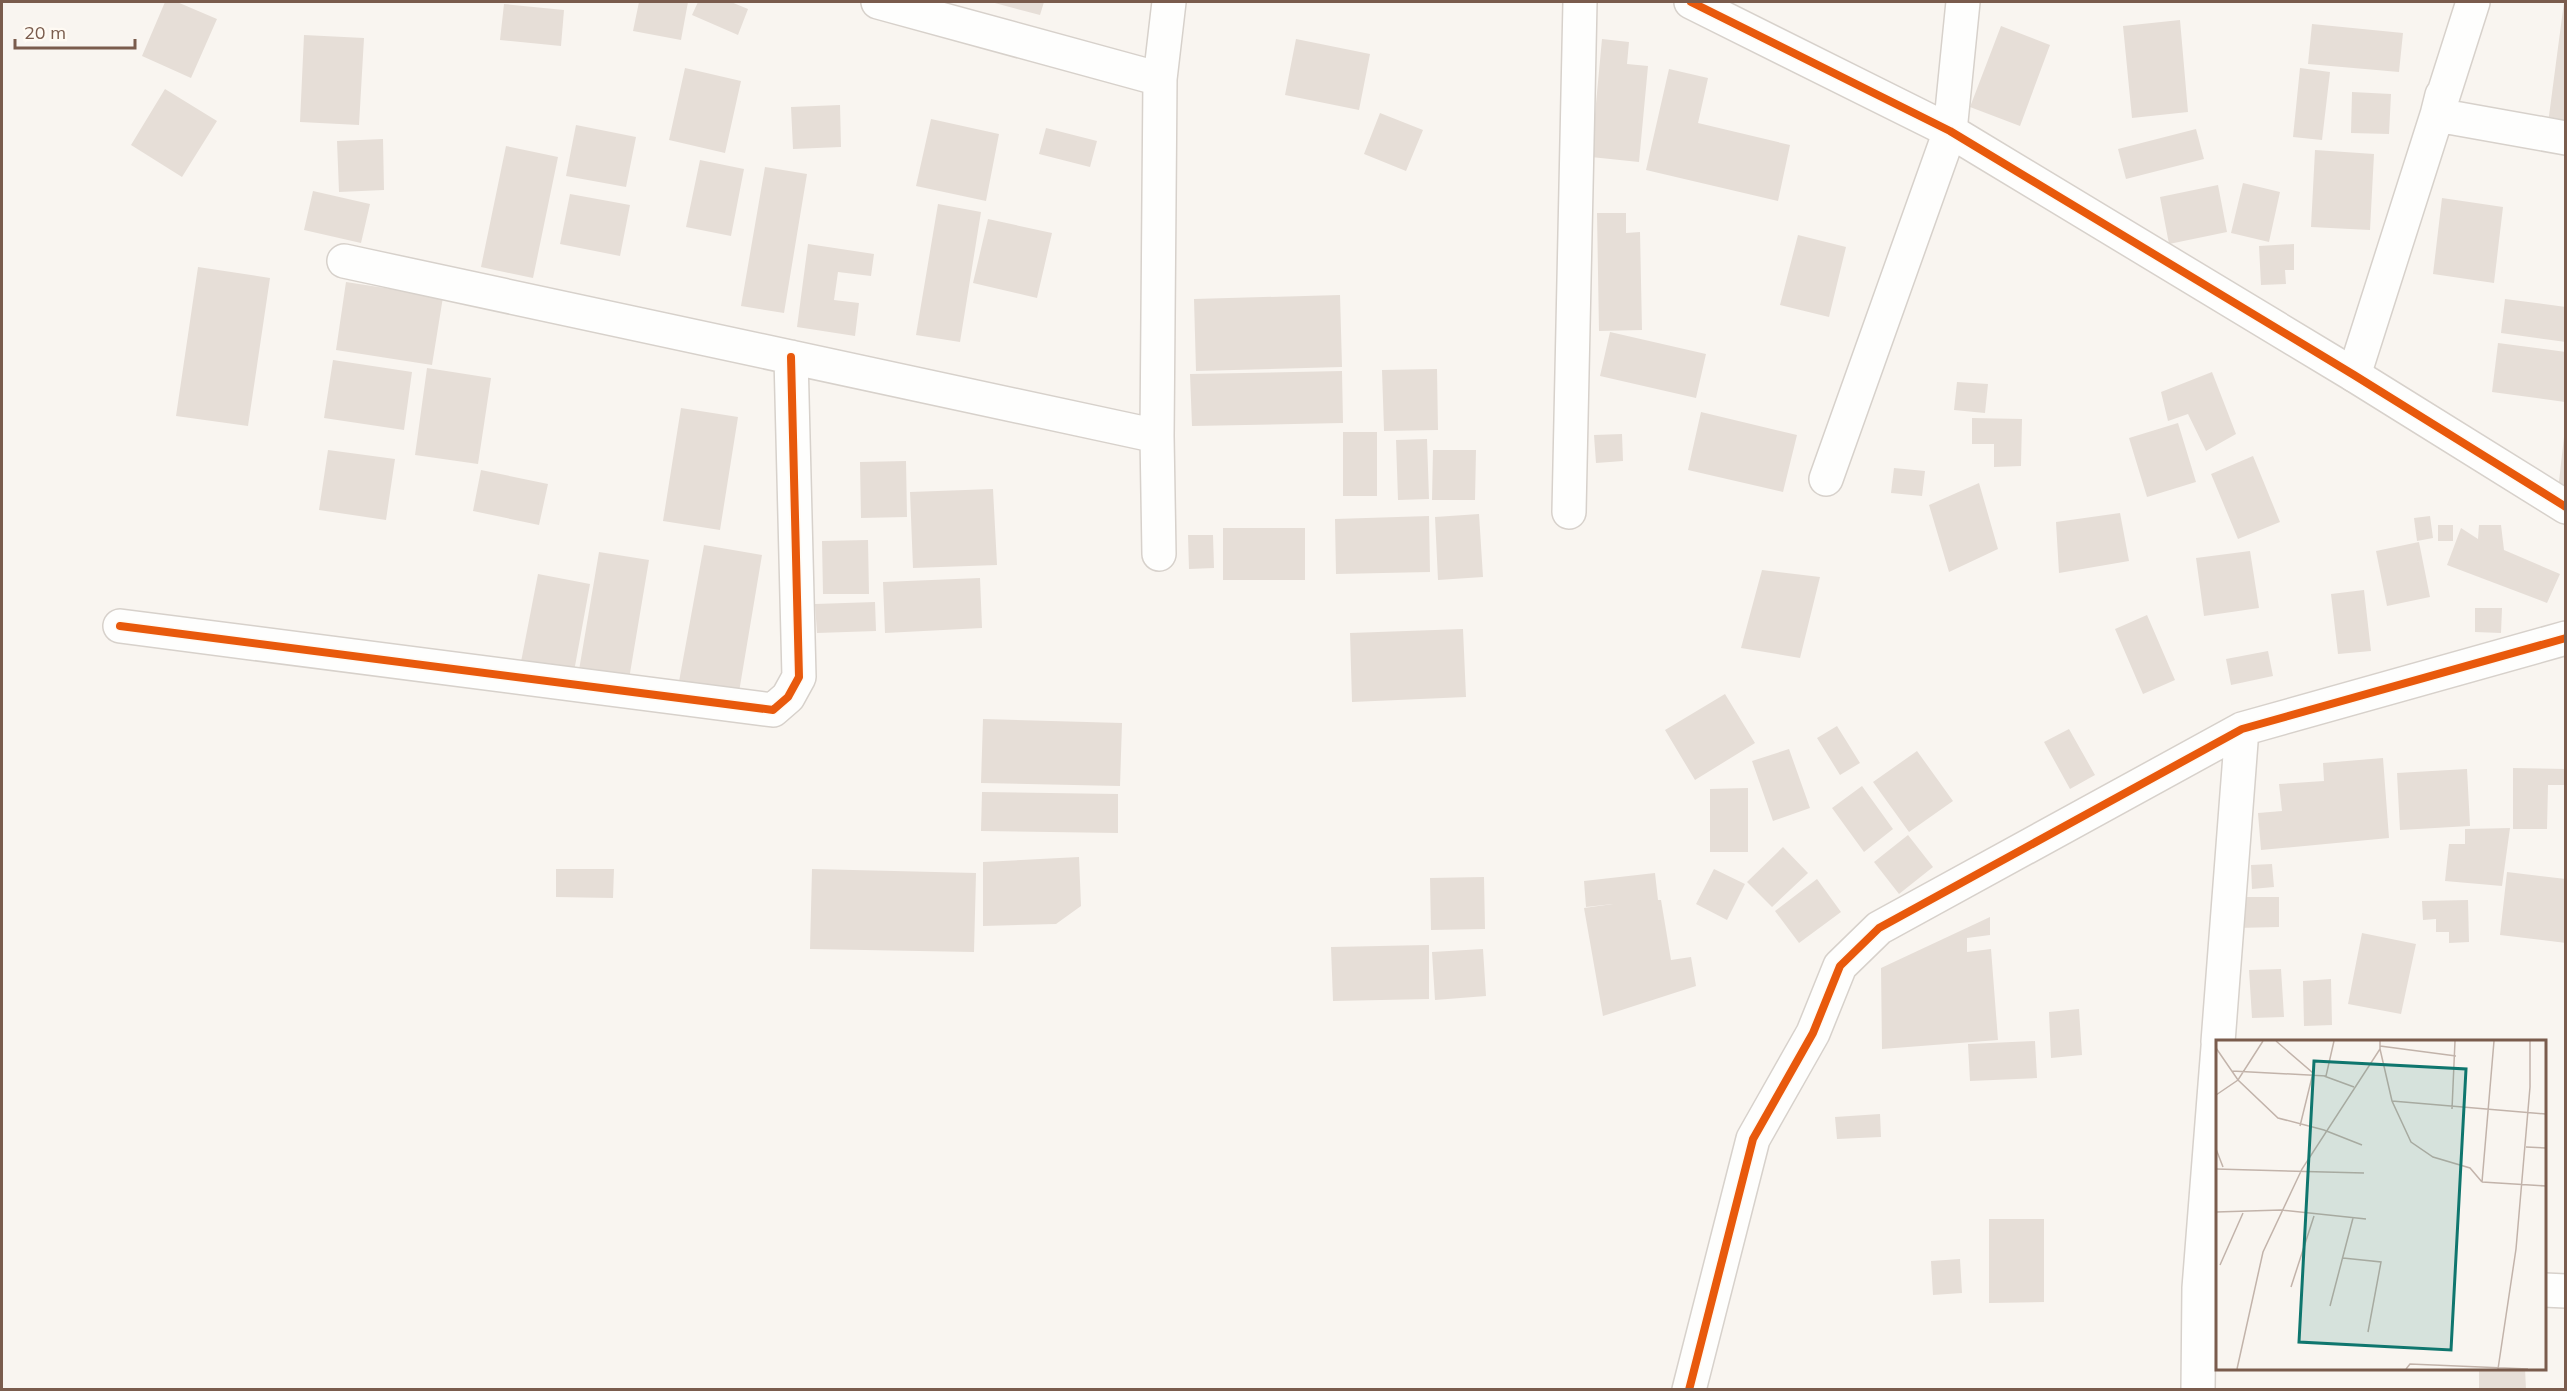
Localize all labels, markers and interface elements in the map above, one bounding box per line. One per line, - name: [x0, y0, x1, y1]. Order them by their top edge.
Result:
- scale bar: [15, 12, 135, 50]
- text: 20 m: [24, 21, 66, 44]
- inset map: [2216, 1040, 2546, 1370]

